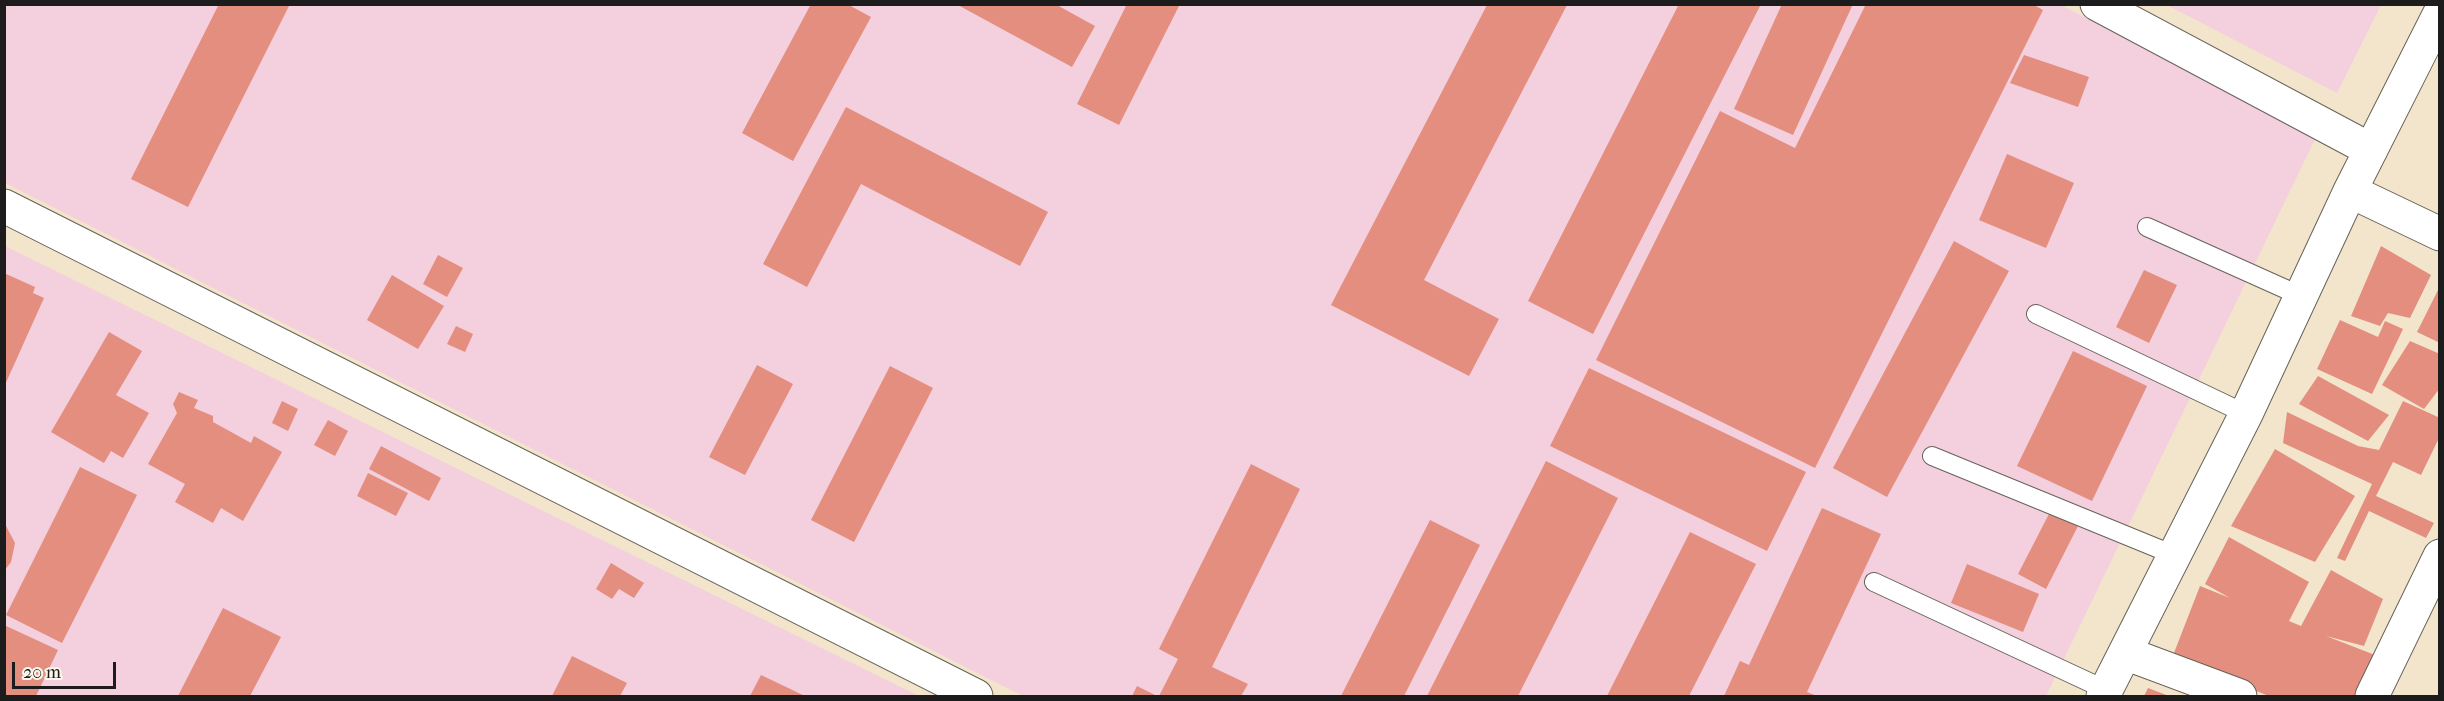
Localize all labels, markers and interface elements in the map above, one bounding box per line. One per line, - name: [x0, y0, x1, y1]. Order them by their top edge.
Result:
- scale bar: [15, 650, 118, 688]
- text: 20 m: [23, 662, 61, 683]

